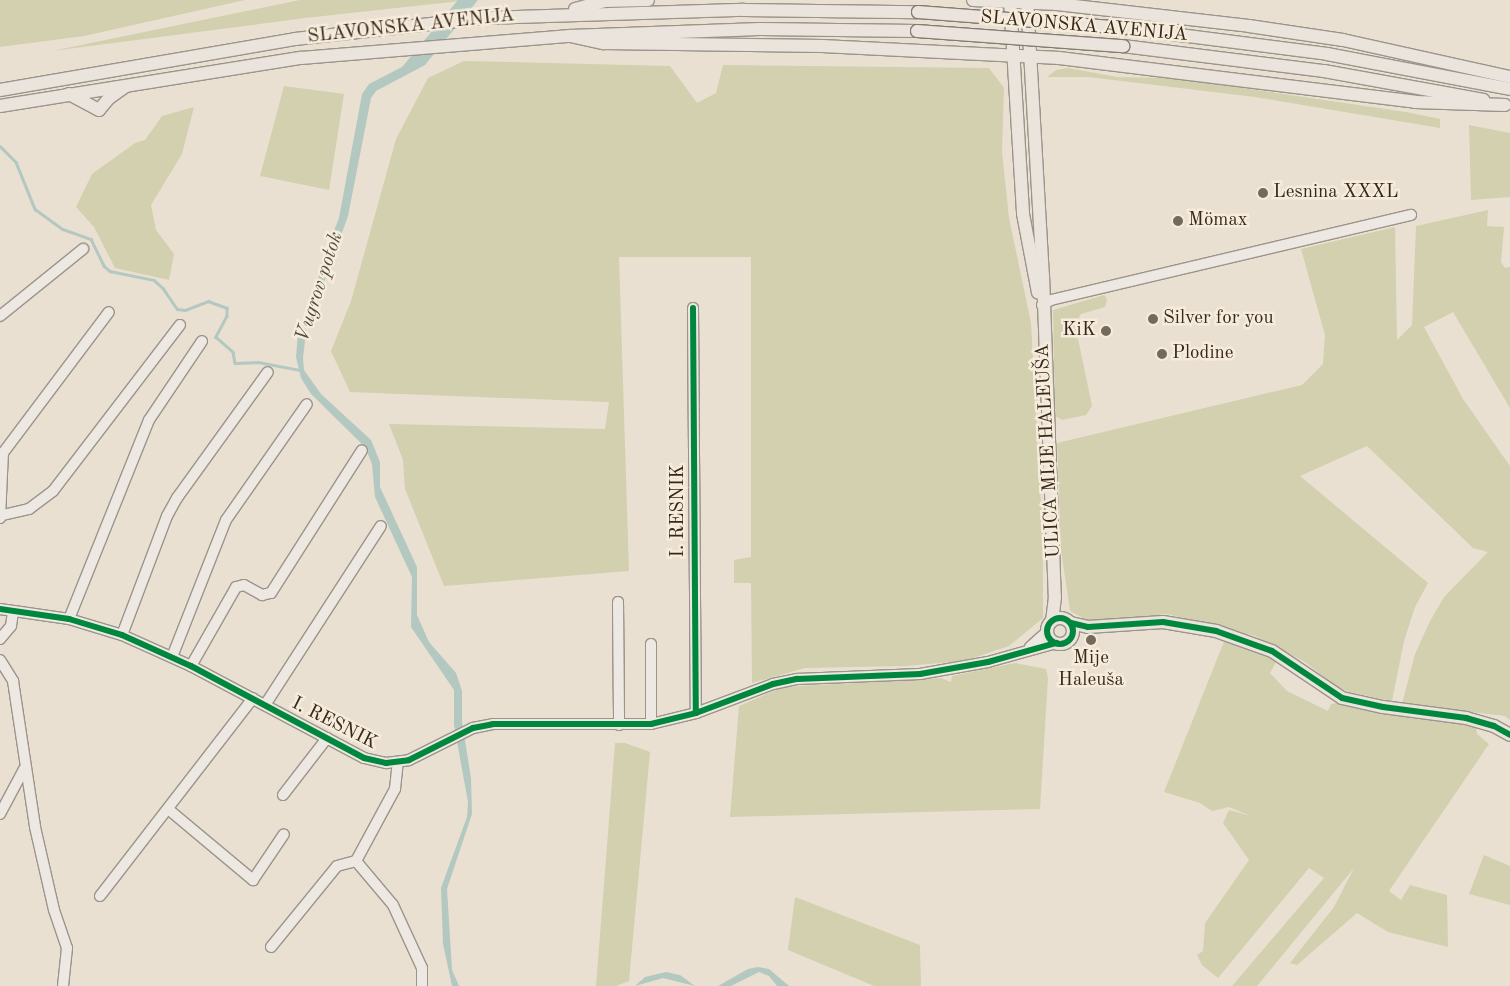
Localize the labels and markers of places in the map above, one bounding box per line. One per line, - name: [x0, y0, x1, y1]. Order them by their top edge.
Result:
- place label: Lesnina XXXL: [1273, 182, 1399, 204]
- marker: Lesnina XXXL: [1257, 187, 1269, 199]
- place label: Mömax: [1188, 210, 1248, 232]
- marker: Mömax: [1172, 215, 1184, 227]
- place label: Silver for you: [1163, 308, 1274, 330]
- marker: Silver for you: [1147, 313, 1159, 325]
- place label: KiK: [1062, 320, 1096, 342]
- marker: KiK: [1100, 325, 1112, 337]
- place label: Plodine: [1172, 343, 1234, 365]
- marker: Plodine: [1156, 348, 1168, 360]
- marker: Mije Haleuša: [1085, 634, 1097, 646]
- place label: Mije Haleuša: [1058, 648, 1124, 692]

